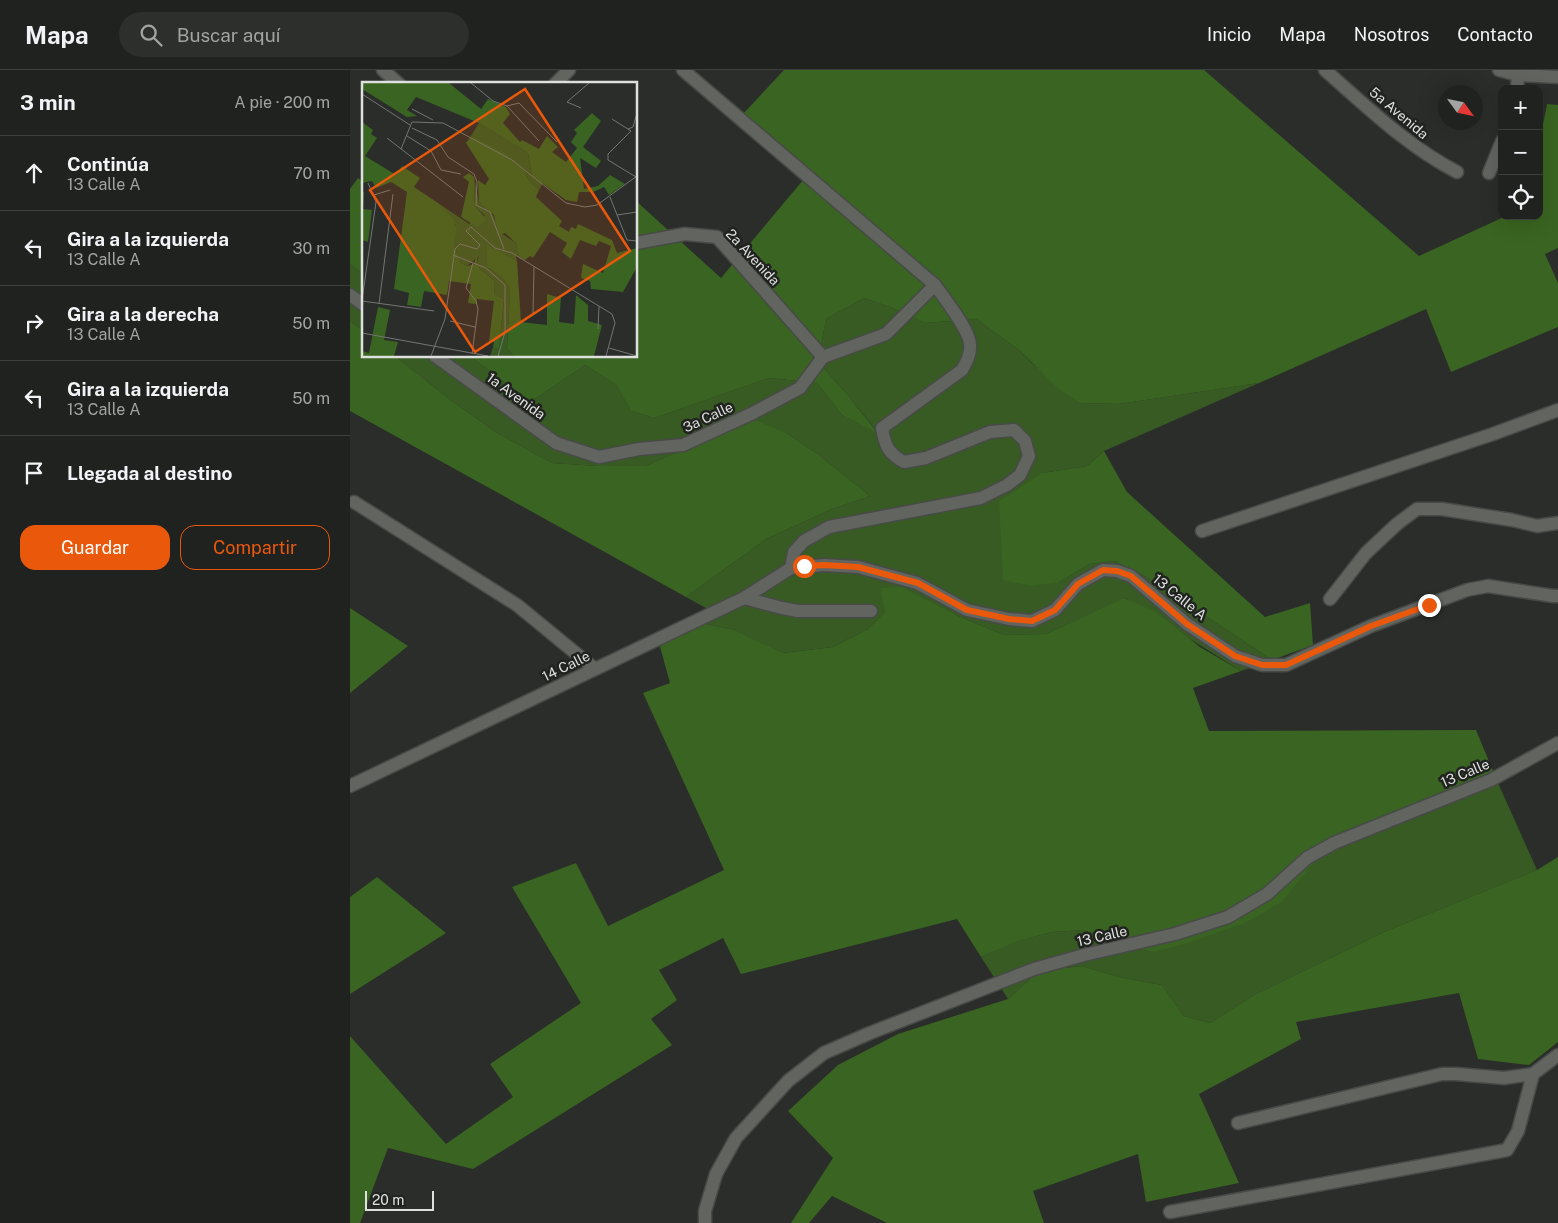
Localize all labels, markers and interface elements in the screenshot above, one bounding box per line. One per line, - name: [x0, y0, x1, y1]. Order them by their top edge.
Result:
- search box: [119, 12, 469, 57]
- text: Mapa: [25, 21, 89, 49]
- icon: search: [137, 21, 165, 49]
- text: Buscar aquí: [177, 24, 280, 46]
- text: Inicio: [1207, 24, 1251, 45]
- text: Mapa: [1279, 24, 1326, 45]
- text: Nosotros: [1354, 24, 1429, 45]
- text: Contacto: [1457, 24, 1533, 45]
- inset map: [362, 82, 638, 358]
- street label: 5a Avenida: [1366, 84, 1432, 142]
- north arrow: [1438, 85, 1483, 130]
- map controls: [1498, 85, 1543, 220]
- button: +: [1498, 85, 1543, 130]
- text: 3 min: [20, 90, 76, 115]
- text: A pie · 200 m: [234, 93, 330, 112]
- button: −: [1498, 130, 1543, 175]
- text: Continúa: [67, 153, 149, 175]
- icon: ahead: [20, 159, 48, 187]
- text: 70 m: [293, 164, 330, 183]
- text: 13 Calle A: [67, 175, 141, 194]
- button: locate: [1498, 175, 1543, 220]
- street label: 2a Avenida: [723, 226, 783, 288]
- text: Gira a la izquierda: [67, 228, 229, 250]
- icon: left: [20, 234, 48, 262]
- text: 30 m: [293, 239, 330, 258]
- text: 13 Calle A: [67, 250, 141, 269]
- text: Gira a la derecha: [67, 303, 219, 325]
- icon: right: [20, 309, 48, 337]
- text: 50 m: [292, 314, 330, 333]
- text: 13 Calle A: [67, 325, 141, 344]
- street label: 1a Avenida: [484, 369, 548, 423]
- text: Gira a la izquierda: [67, 378, 229, 400]
- icon: left: [20, 384, 48, 412]
- text: 50 m: [292, 389, 330, 408]
- street label: 3a Calle: [681, 399, 736, 435]
- text: 13 Calle A: [67, 400, 141, 419]
- icon: arrive: [20, 459, 48, 487]
- text: Llegada al destino: [67, 462, 232, 484]
- button: Guardar: [20, 525, 170, 570]
- button: Compartir: [180, 525, 330, 570]
- route start: [793, 555, 816, 578]
- street label: 13 Calle A: [1150, 571, 1210, 623]
- route end: [1418, 594, 1441, 617]
- street label: 14 Calle: [540, 648, 592, 684]
- street label: 13 Calle: [1438, 756, 1492, 790]
- street label: 13 Calle: [1075, 922, 1129, 950]
- scale bar: [365, 1188, 434, 1211]
- text: 20 m: [372, 1192, 404, 1208]

